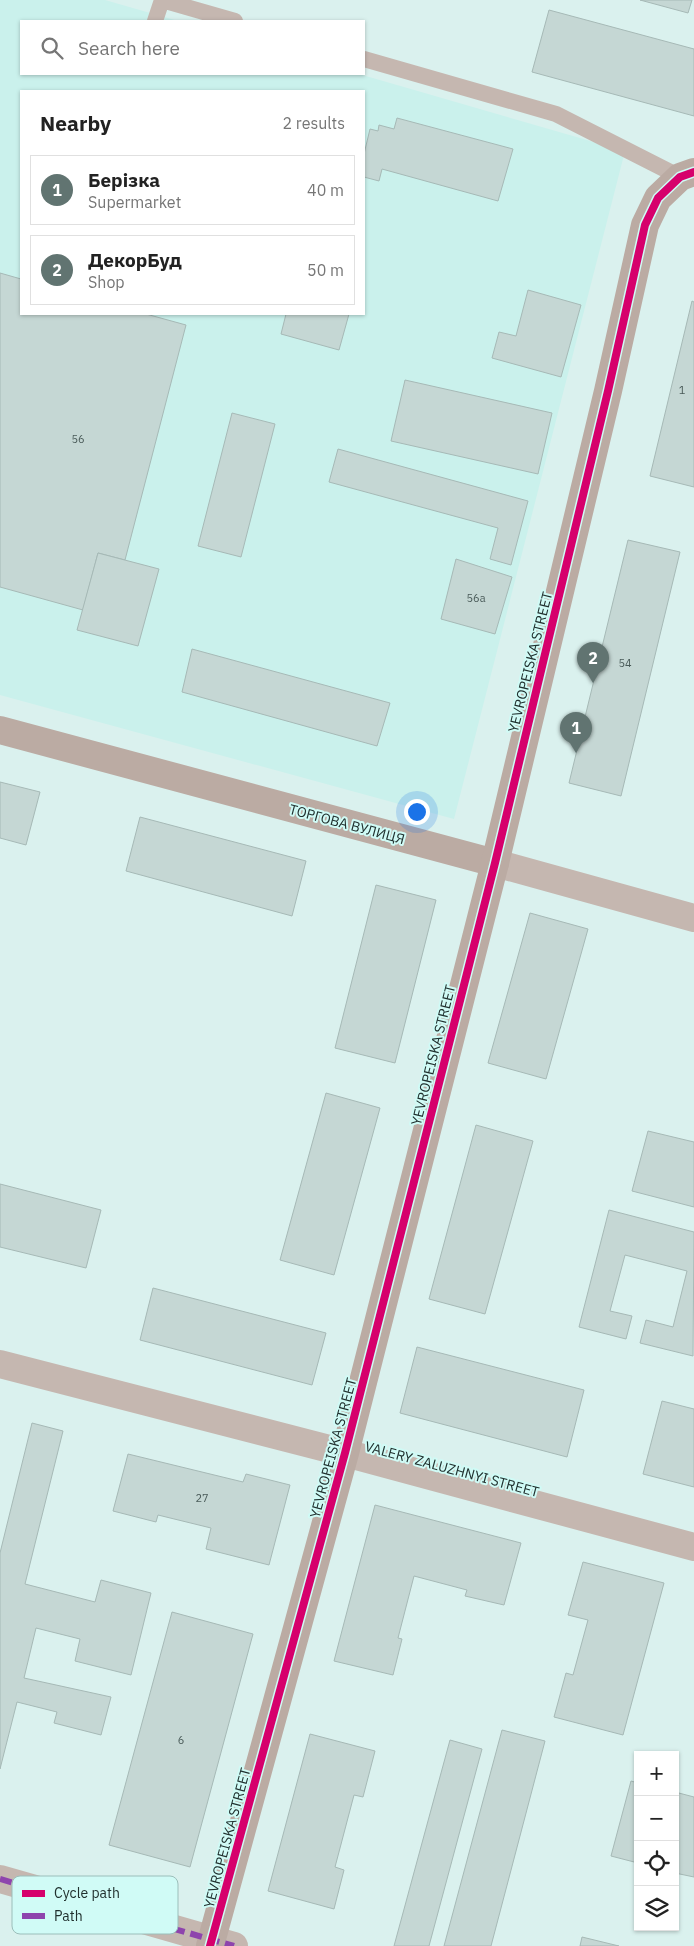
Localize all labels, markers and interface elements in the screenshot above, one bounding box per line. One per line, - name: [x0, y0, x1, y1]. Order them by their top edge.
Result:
- search box: [20, 20, 365, 75]
- icon: search: [38, 34, 66, 62]
- text: Search here: [78, 36, 180, 60]
- text: Nearby: [40, 109, 111, 137]
- text: 2 results: [282, 113, 345, 133]
- text: Берізка: [88, 168, 160, 192]
- text: 1: [52, 180, 62, 200]
- text: 40 m: [307, 180, 344, 200]
- text: Supermarket: [88, 192, 181, 212]
- text: ДекорБуд: [88, 248, 182, 272]
- text: 2: [52, 260, 62, 280]
- text: 50 m: [307, 260, 344, 280]
- text: Shop: [88, 272, 125, 292]
- house number: 1: [679, 383, 686, 397]
- house number: 56: [71, 432, 85, 446]
- street label: YEVROPEISKA STREET: [504, 590, 556, 734]
- house number: 56а: [466, 591, 486, 605]
- pin: 2: [577, 642, 609, 683]
- house number: 54: [618, 656, 632, 670]
- pin: 1: [560, 712, 592, 753]
- your location: [404, 799, 430, 825]
- street label: ТОРГОВА ВУЛИЦЯ: [287, 800, 407, 848]
- street label: YEVROPEISKA STREET: [407, 983, 459, 1127]
- street label: YEVROPEISKA STREET: [306, 1376, 360, 1520]
- street label: VALERY ZALUZHNYI STREET: [363, 1437, 541, 1501]
- house number: 27: [195, 1491, 209, 1505]
- house number: 6: [178, 1733, 184, 1747]
- map controls: [634, 1751, 679, 1931]
- button: +: [634, 1751, 679, 1796]
- street label: YEVROPEISKA STREET: [200, 1766, 254, 1910]
- button: −: [634, 1796, 679, 1841]
- button: locate: [634, 1841, 679, 1886]
- legend: [12, 1876, 178, 1934]
- text: Cycle path: [54, 1884, 120, 1902]
- button: layers: [634, 1886, 679, 1931]
- text: Path: [54, 1907, 83, 1925]

